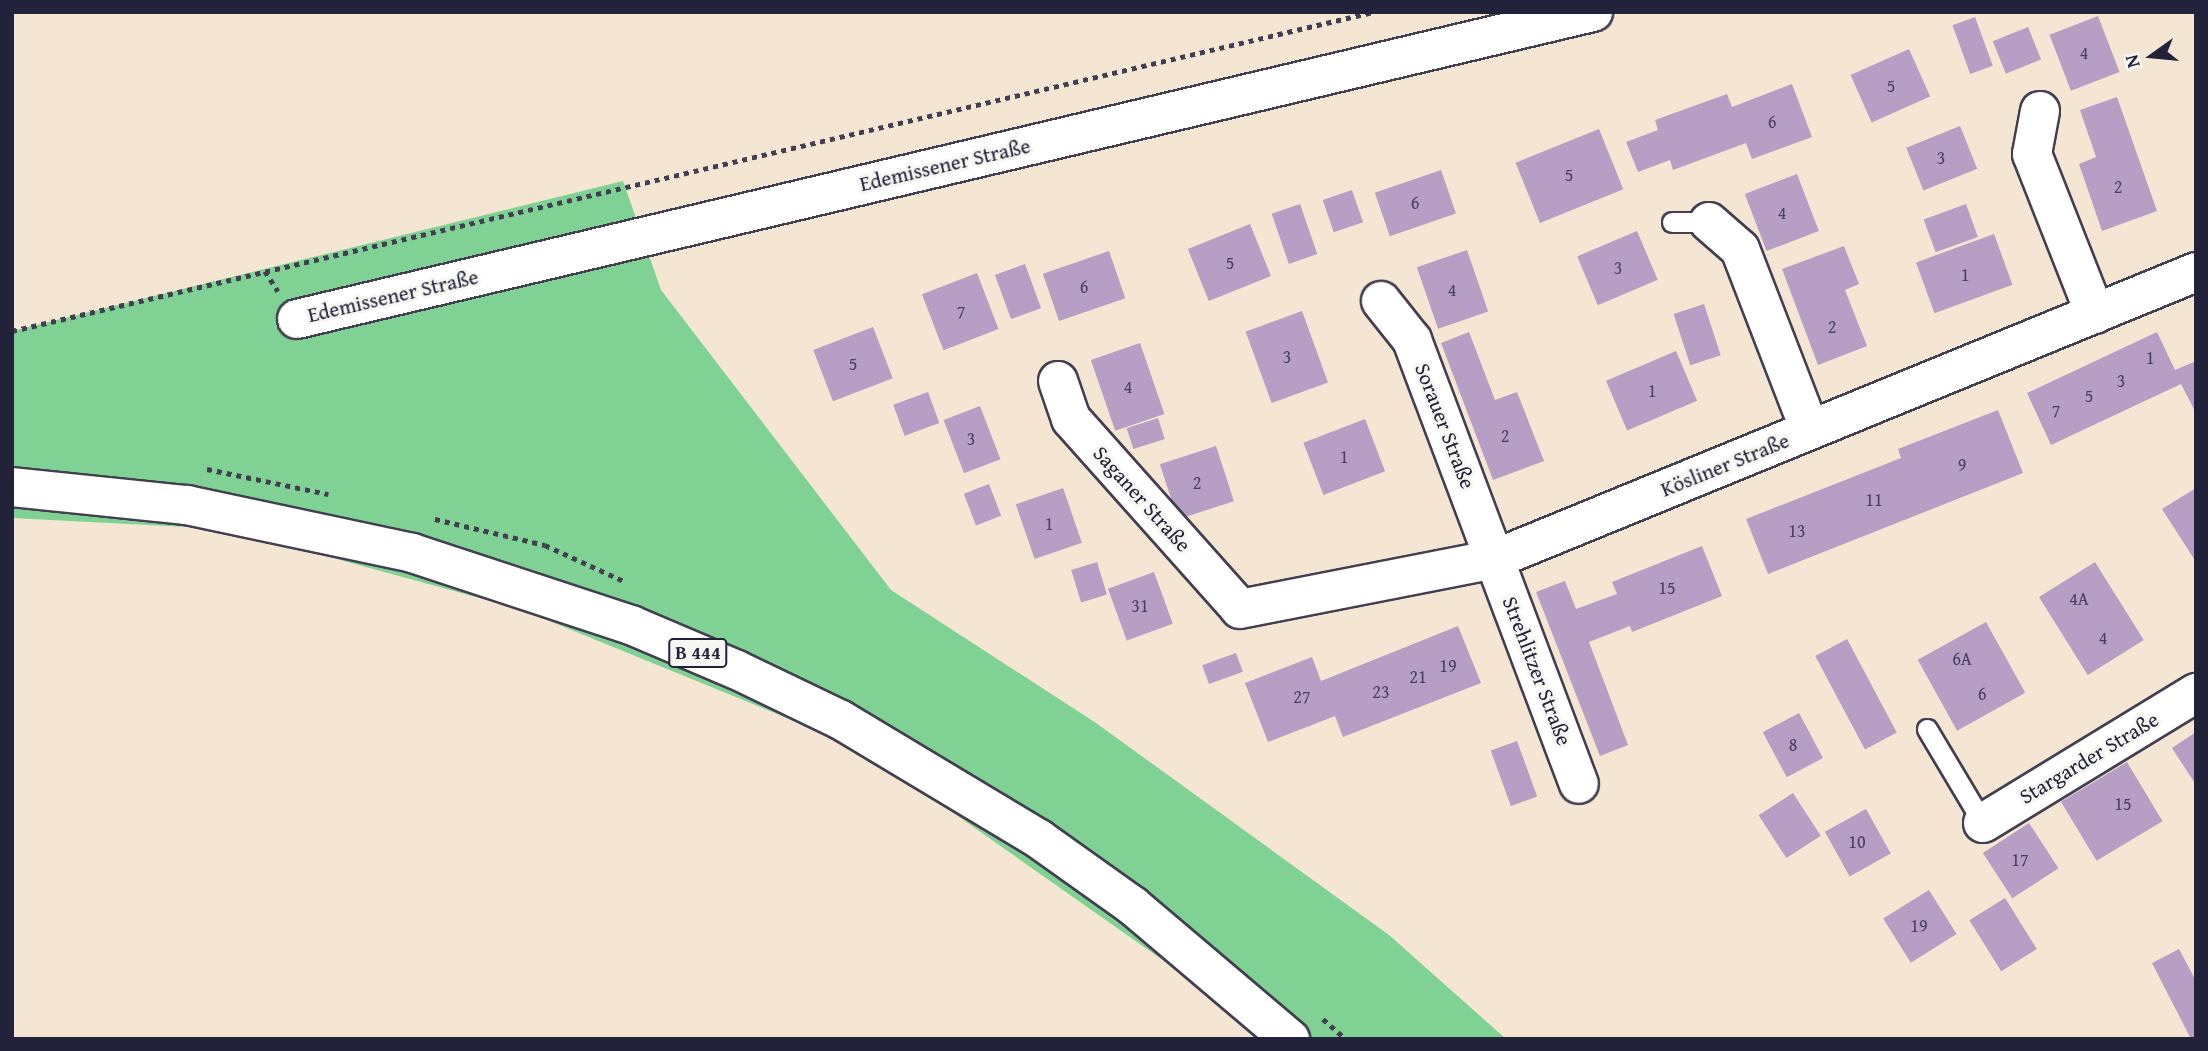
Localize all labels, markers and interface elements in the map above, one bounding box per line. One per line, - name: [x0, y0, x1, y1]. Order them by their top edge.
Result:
- north arrow: [2117, 21, 2187, 91]
- house number: 4: [2080, 42, 2088, 64]
- text: N: [2117, 52, 2147, 71]
- house number: 5: [1887, 75, 1895, 97]
- house number: 6: [1768, 111, 1776, 133]
- street label: Edemissener Straße: [857, 133, 1033, 197]
- house number: 3: [1937, 147, 1945, 169]
- house number: 5: [1565, 164, 1573, 186]
- house number: 2: [2114, 176, 2122, 198]
- house number: 6: [1411, 192, 1419, 214]
- house number: 4: [1778, 202, 1786, 224]
- house number: 5: [1226, 252, 1234, 274]
- house number: 3: [1614, 257, 1622, 279]
- street label: Edemissener Straße: [305, 264, 481, 328]
- house number: 1: [1961, 264, 1969, 286]
- house number: 6: [1080, 276, 1088, 298]
- house number: 4: [1448, 279, 1456, 301]
- house number: 7: [957, 301, 965, 323]
- house number: 2: [1828, 316, 1836, 338]
- house number: 3: [1283, 346, 1291, 368]
- house number: 1: [2146, 347, 2154, 369]
- house number: 5: [849, 353, 857, 375]
- street label: Sorauer Straße: [1410, 360, 1480, 492]
- house number: 3: [2117, 370, 2125, 392]
- house number: 4: [1124, 376, 1132, 398]
- house number: 1: [1648, 380, 1656, 402]
- house number: 5: [2085, 385, 2093, 407]
- house number: 7: [2052, 400, 2060, 422]
- house number: 2: [1501, 425, 1509, 447]
- house number: 3: [967, 428, 975, 450]
- street label: Kösliner Straße: [1657, 428, 1793, 502]
- street label: Saganer Straße: [1088, 441, 1196, 557]
- house number: 1: [1340, 446, 1348, 468]
- house number: 9: [1958, 454, 1966, 476]
- house number: 2: [1193, 472, 1201, 494]
- house number: 11: [1865, 489, 1883, 511]
- house number: 1: [1045, 513, 1053, 535]
- house number: 13: [1788, 520, 1806, 542]
- house number: 15: [1658, 577, 1676, 599]
- house number: 4A: [2069, 588, 2089, 610]
- street label: Strehlitzer Straße: [1497, 593, 1577, 749]
- house number: 31: [1131, 595, 1149, 617]
- house number: 4: [2099, 627, 2107, 649]
- road number: B 444: [668, 638, 728, 668]
- house number: 6A: [1952, 648, 1972, 670]
- house number: 19: [1439, 655, 1457, 677]
- house number: 21: [1409, 666, 1427, 688]
- house number: 23: [1372, 681, 1390, 703]
- house number: 6: [1978, 683, 1986, 705]
- house number: 27: [1293, 686, 1311, 708]
- street label: Stargarder Straße: [2015, 707, 2163, 809]
- house number: 8: [1789, 734, 1797, 756]
- house number: 15: [2114, 793, 2132, 815]
- house number: 10: [1848, 831, 1866, 853]
- house number: 17: [2011, 849, 2029, 871]
- house number: 19: [1910, 915, 1928, 937]

